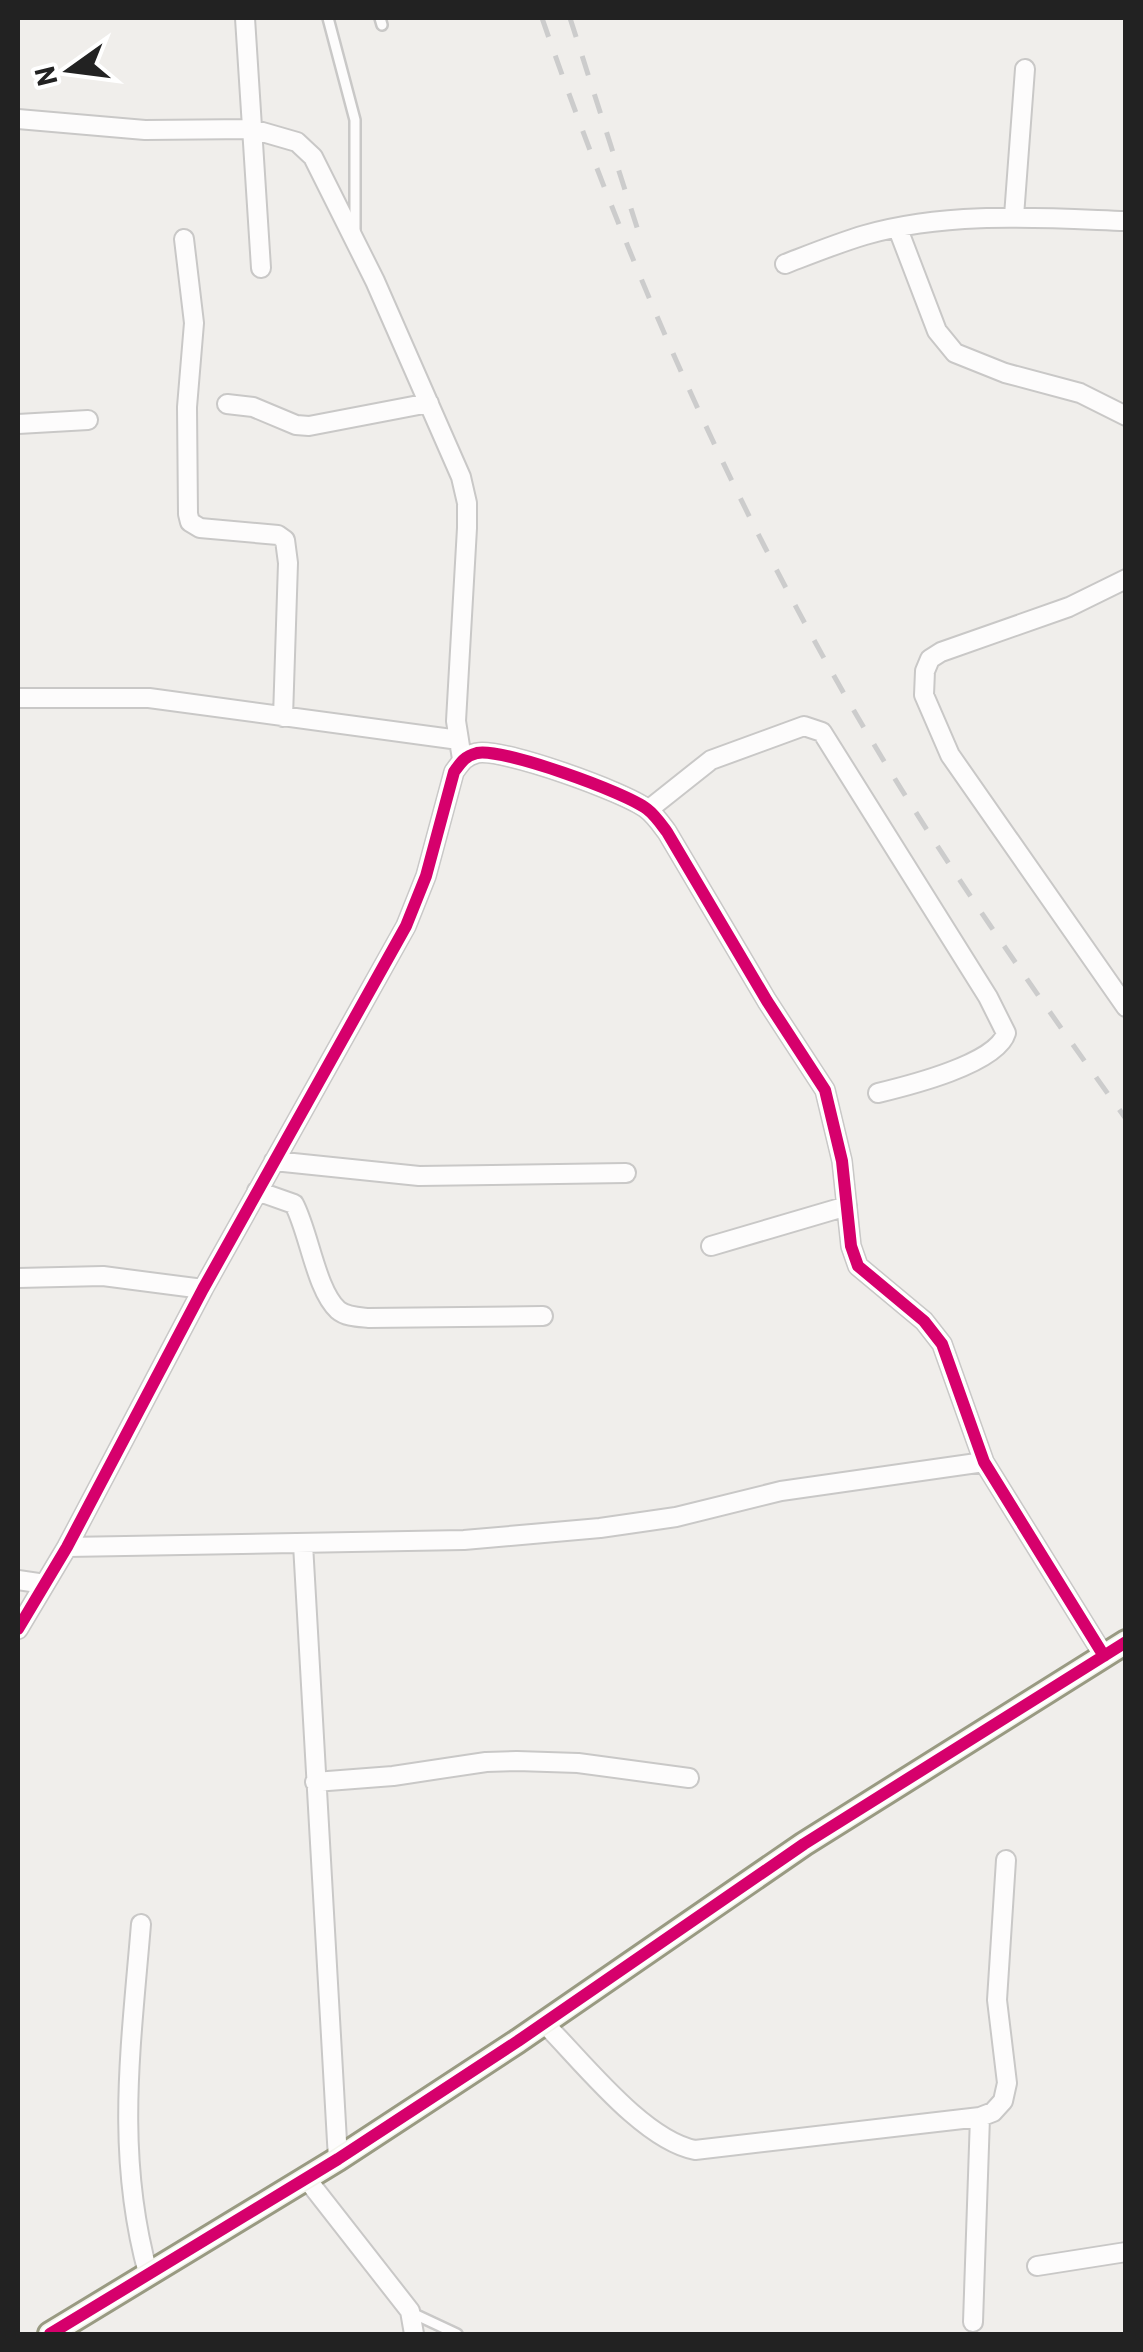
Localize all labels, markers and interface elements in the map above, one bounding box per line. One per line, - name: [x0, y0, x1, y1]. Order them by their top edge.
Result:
- north arrow: [20, 20, 120, 120]
- text: N: [26, 63, 64, 89]

